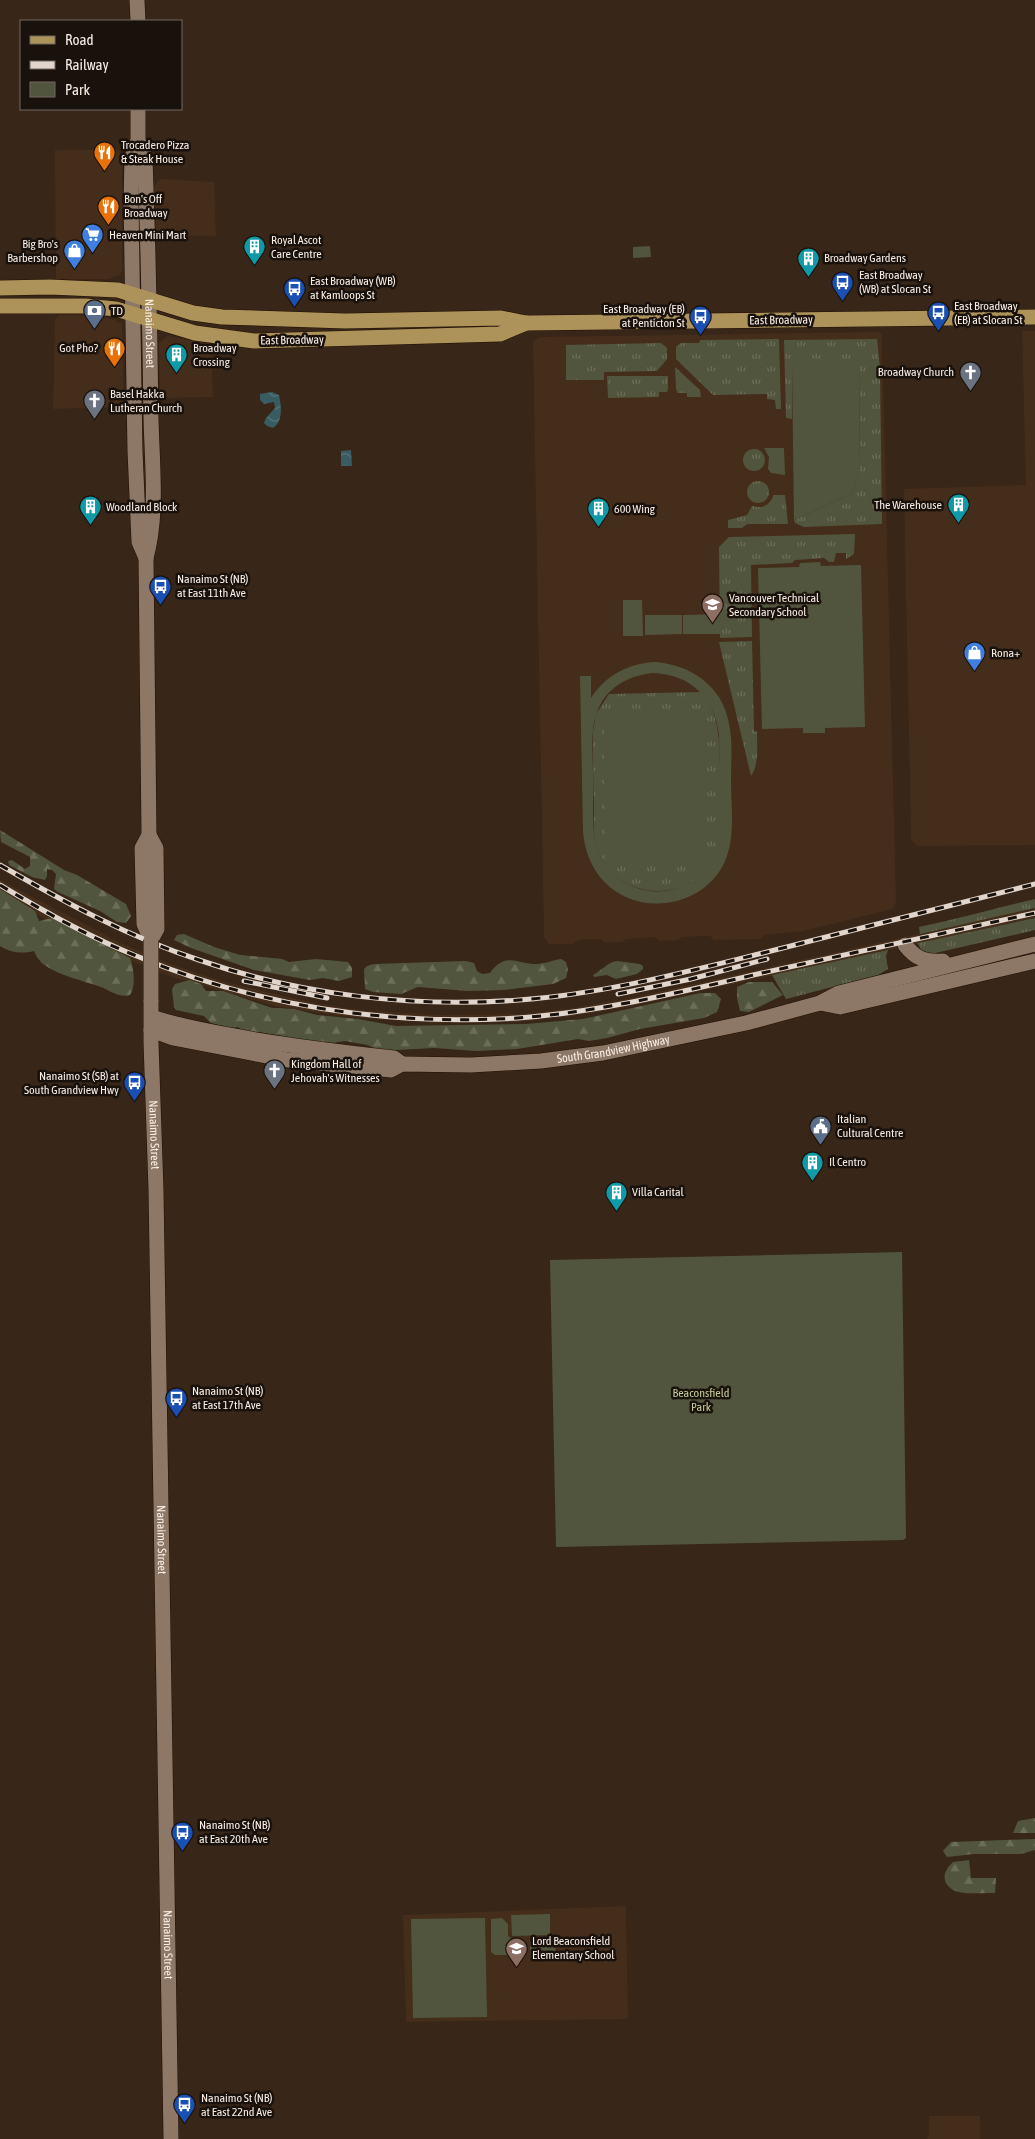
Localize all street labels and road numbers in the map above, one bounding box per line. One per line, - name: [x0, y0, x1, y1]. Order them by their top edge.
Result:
- street label: Nanaimo Street: [142, 299, 157, 369]
- street label: East Broadway: [749, 312, 813, 328]
- street label: East Broadway: [260, 332, 324, 348]
- street label: South Grandview Highway: [556, 1032, 671, 1066]
- street label: Nanaimo Street: [146, 1100, 162, 1170]
- street label: Nanaimo Street: [154, 1505, 169, 1575]
- street label: Nanaimo Street: [160, 1910, 175, 1980]

